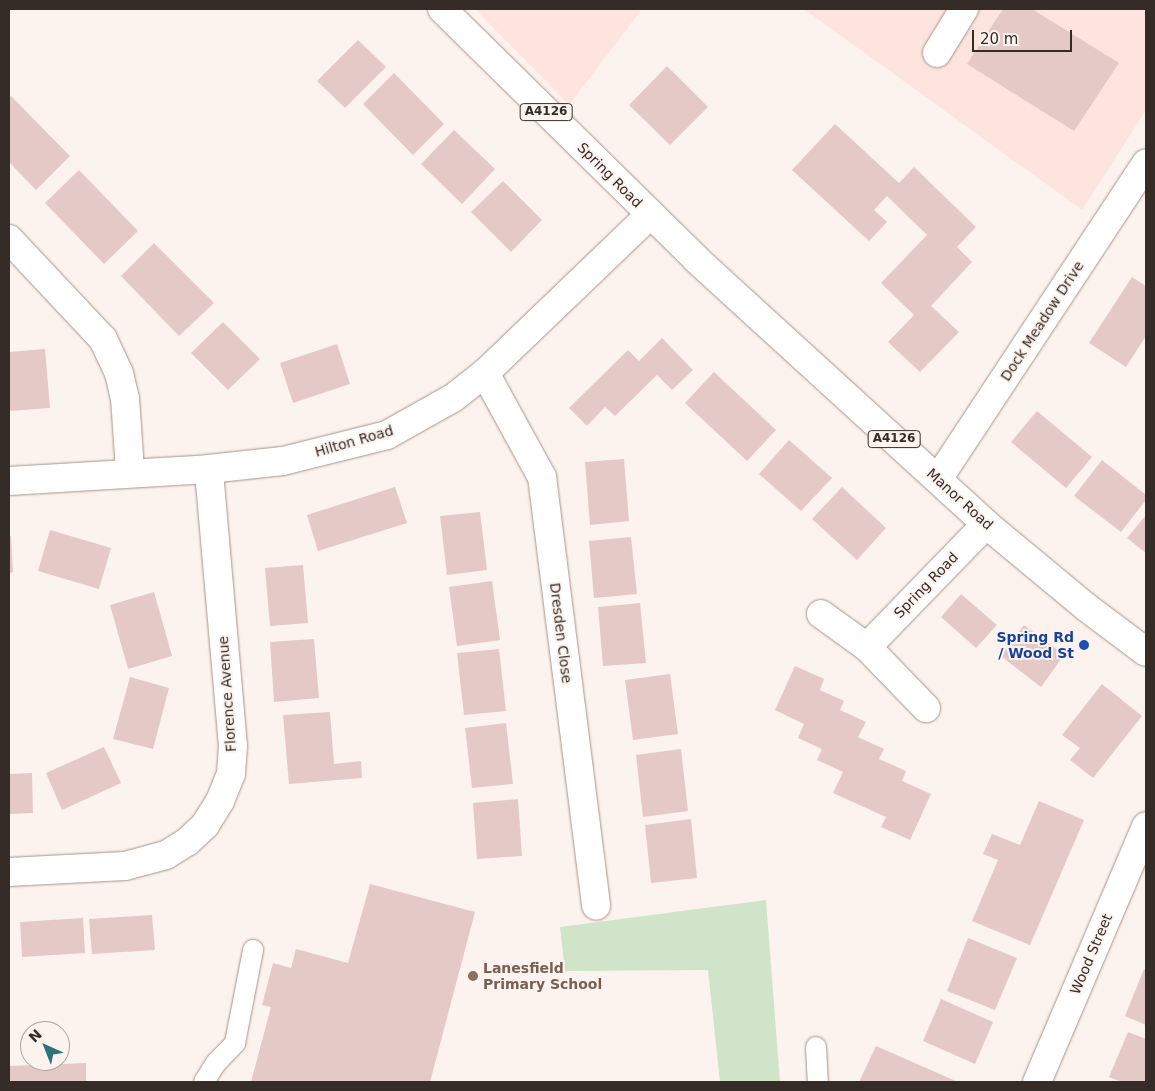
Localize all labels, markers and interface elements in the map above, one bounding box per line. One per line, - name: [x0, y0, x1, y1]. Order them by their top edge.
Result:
- scale bar: [975, 20, 1075, 52]
- text: 20 m: [980, 30, 1018, 48]
- road number: A4126: [518, 102, 574, 121]
- street label: Spring Road: [574, 139, 646, 211]
- street label: Dock Meadow Drive: [997, 258, 1087, 384]
- street label: Hilton Road: [313, 422, 395, 460]
- road number: A4126: [866, 429, 922, 448]
- street label: Manor Road: [923, 465, 997, 533]
- street label: Spring Road: [891, 549, 961, 621]
- street label: Dresden Close: [547, 582, 575, 684]
- place label: Spring Rd / Wood St: [997, 629, 1074, 662]
- street label: Florence Avenue: [215, 635, 239, 753]
- marker: Spring Rd / Wood St: [1078, 639, 1090, 651]
- street label: Wood Street: [1066, 911, 1116, 997]
- place label: Lanesfield Primary School: [483, 960, 602, 992]
- marker: Lanesfield Primary School: [467, 970, 479, 982]
- north arrow: [20, 1021, 70, 1071]
- text: N: [26, 1026, 45, 1046]

